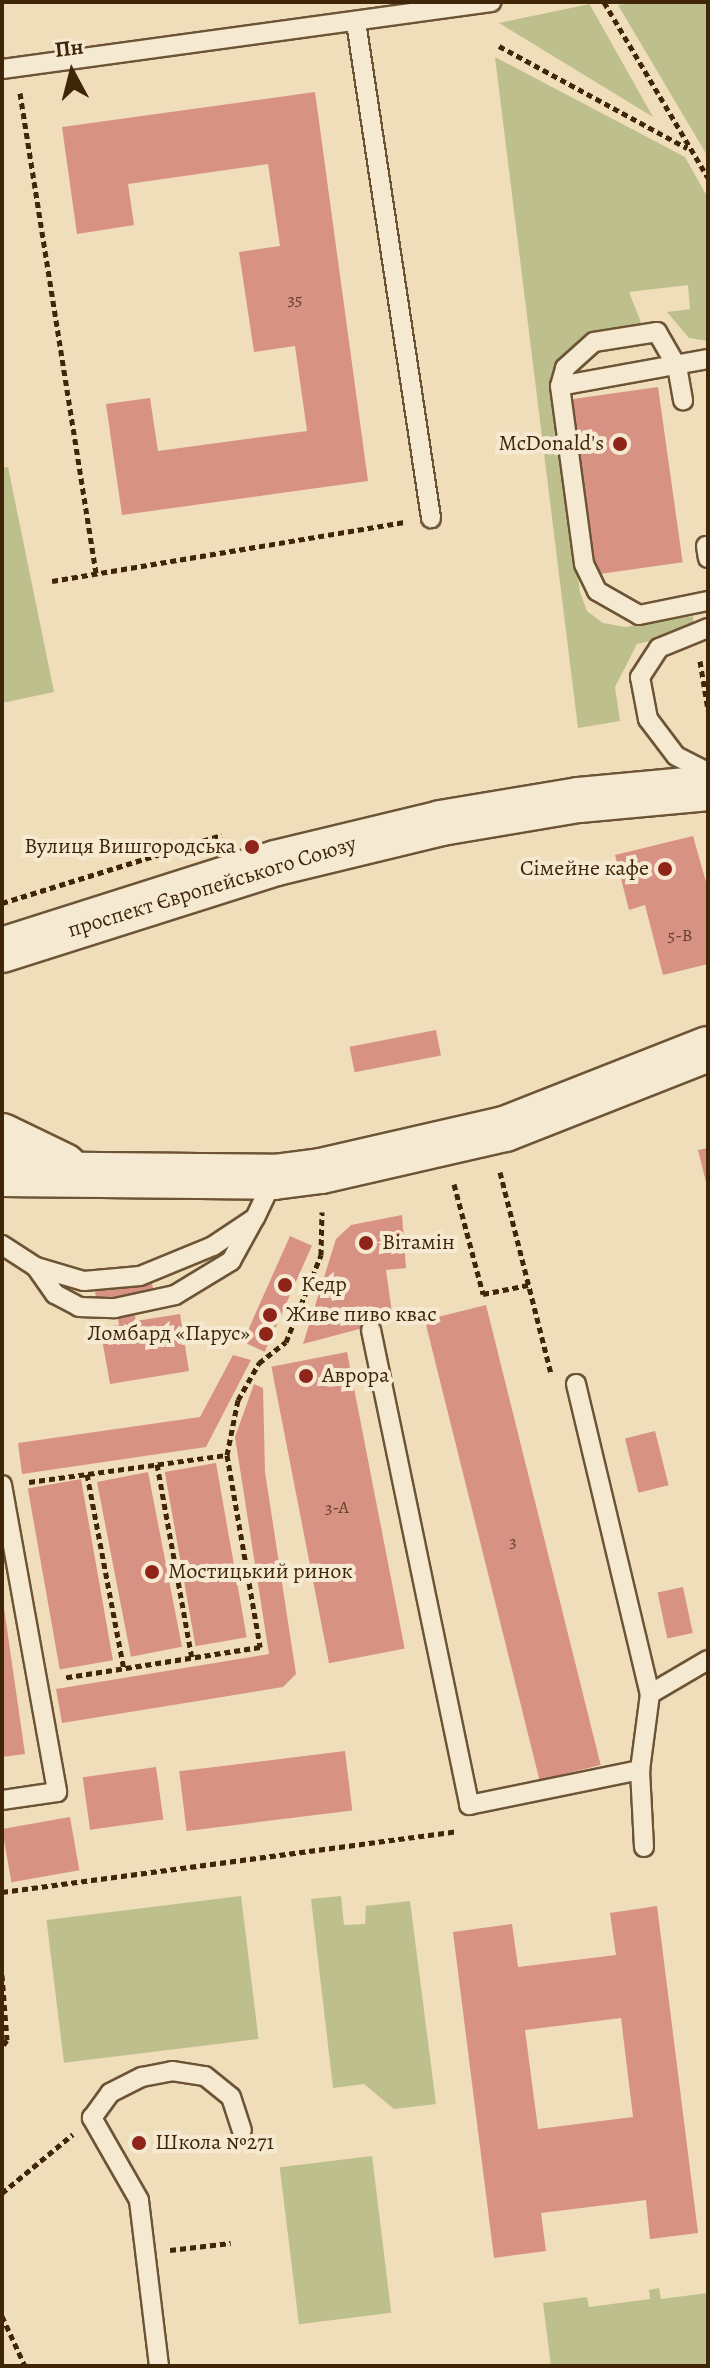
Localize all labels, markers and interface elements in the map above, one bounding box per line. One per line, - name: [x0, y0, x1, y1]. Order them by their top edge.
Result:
- north arrow: [32, 32, 112, 112]
- text: Пн: [53, 32, 85, 65]
- house number: 35: [287, 288, 303, 310]
- place label: McDonald's: [499, 431, 604, 457]
- marker: McDonald's: [611, 435, 629, 453]
- street label: проспект Європейського Союзу: [64, 830, 360, 944]
- place label: Вулиця Вишгородська: [24, 834, 236, 860]
- marker: Вулиця Вишгородська: [243, 838, 261, 856]
- place label: Сімейне кафе: [520, 856, 649, 882]
- marker: Сімейне кафе: [656, 860, 674, 878]
- house number: 5-В: [668, 924, 692, 946]
- place label: Вітамін: [382, 1230, 455, 1256]
- marker: Вітамін: [357, 1234, 375, 1252]
- place label: Кедр: [301, 1272, 347, 1298]
- marker: Кедр: [276, 1276, 294, 1294]
- place label: Живе пиво квас: [286, 1302, 437, 1328]
- marker: Живе пиво квас: [261, 1306, 279, 1324]
- place label: Ломбард «Парус»: [87, 1321, 250, 1347]
- marker: Ломбард «Парус»: [257, 1325, 275, 1343]
- place label: Аврора: [322, 1363, 389, 1389]
- marker: Аврора: [297, 1367, 315, 1385]
- house number: 3-А: [325, 1496, 349, 1518]
- house number: 3: [509, 1530, 517, 1552]
- place label: Мостицький ринок: [168, 1559, 353, 1585]
- marker: Мостицький ринок: [143, 1563, 161, 1581]
- place label: Школа №271: [155, 2130, 274, 2156]
- marker: Школа №271: [130, 2134, 148, 2152]

